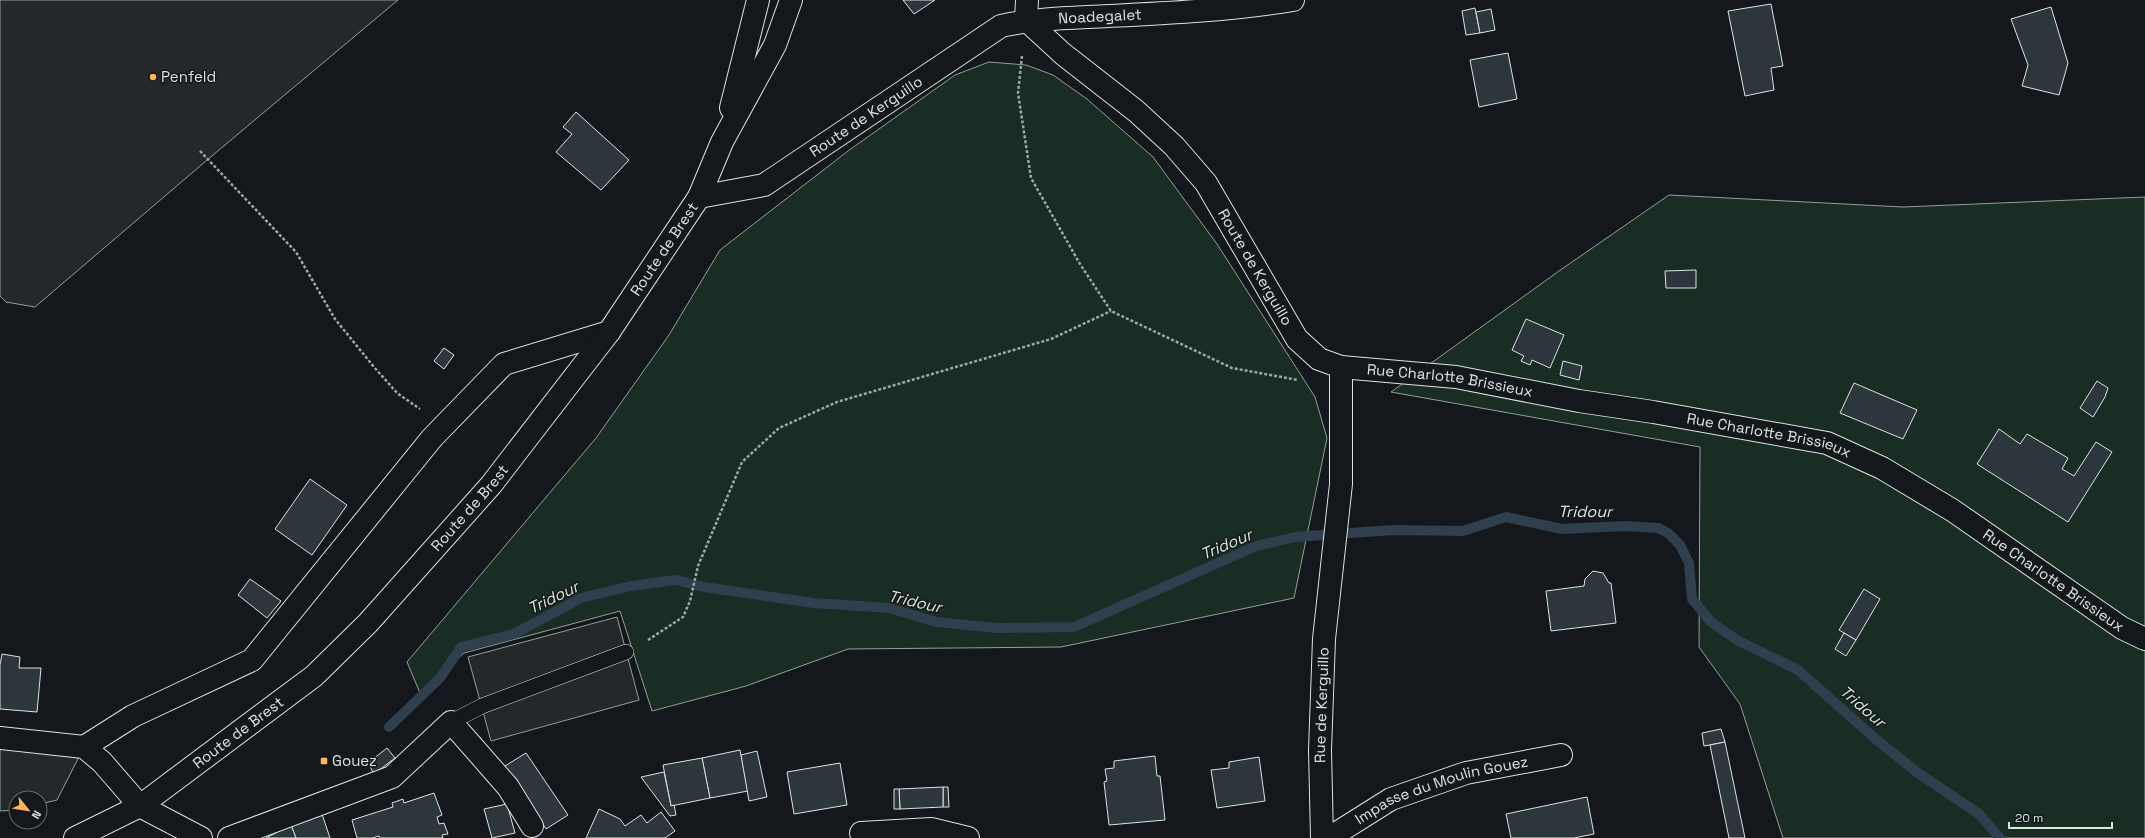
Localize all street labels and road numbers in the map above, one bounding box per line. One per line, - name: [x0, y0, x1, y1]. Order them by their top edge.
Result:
- street label: Noadegalet: [1058, 4, 1142, 27]
- street label: Route de Kerguillo: [806, 71, 926, 161]
- street label: Route de Brest: [626, 198, 702, 299]
- street label: Route de Kerguillo: [1214, 205, 1297, 329]
- street label: Rue Charlotte Brissieux: [1366, 359, 1535, 401]
- street label: Rue Charlotte Brissieux: [1685, 408, 1854, 462]
- street label: Route de Brest: [427, 461, 512, 555]
- street label: Rue Charlotte Brissieux: [1979, 524, 2128, 636]
- street label: Rue de Kerguillo: [1310, 647, 1333, 763]
- street label: Route de Brest: [189, 692, 287, 772]
- street label: Impasse du Moulin Gouez: [1351, 751, 1529, 828]

